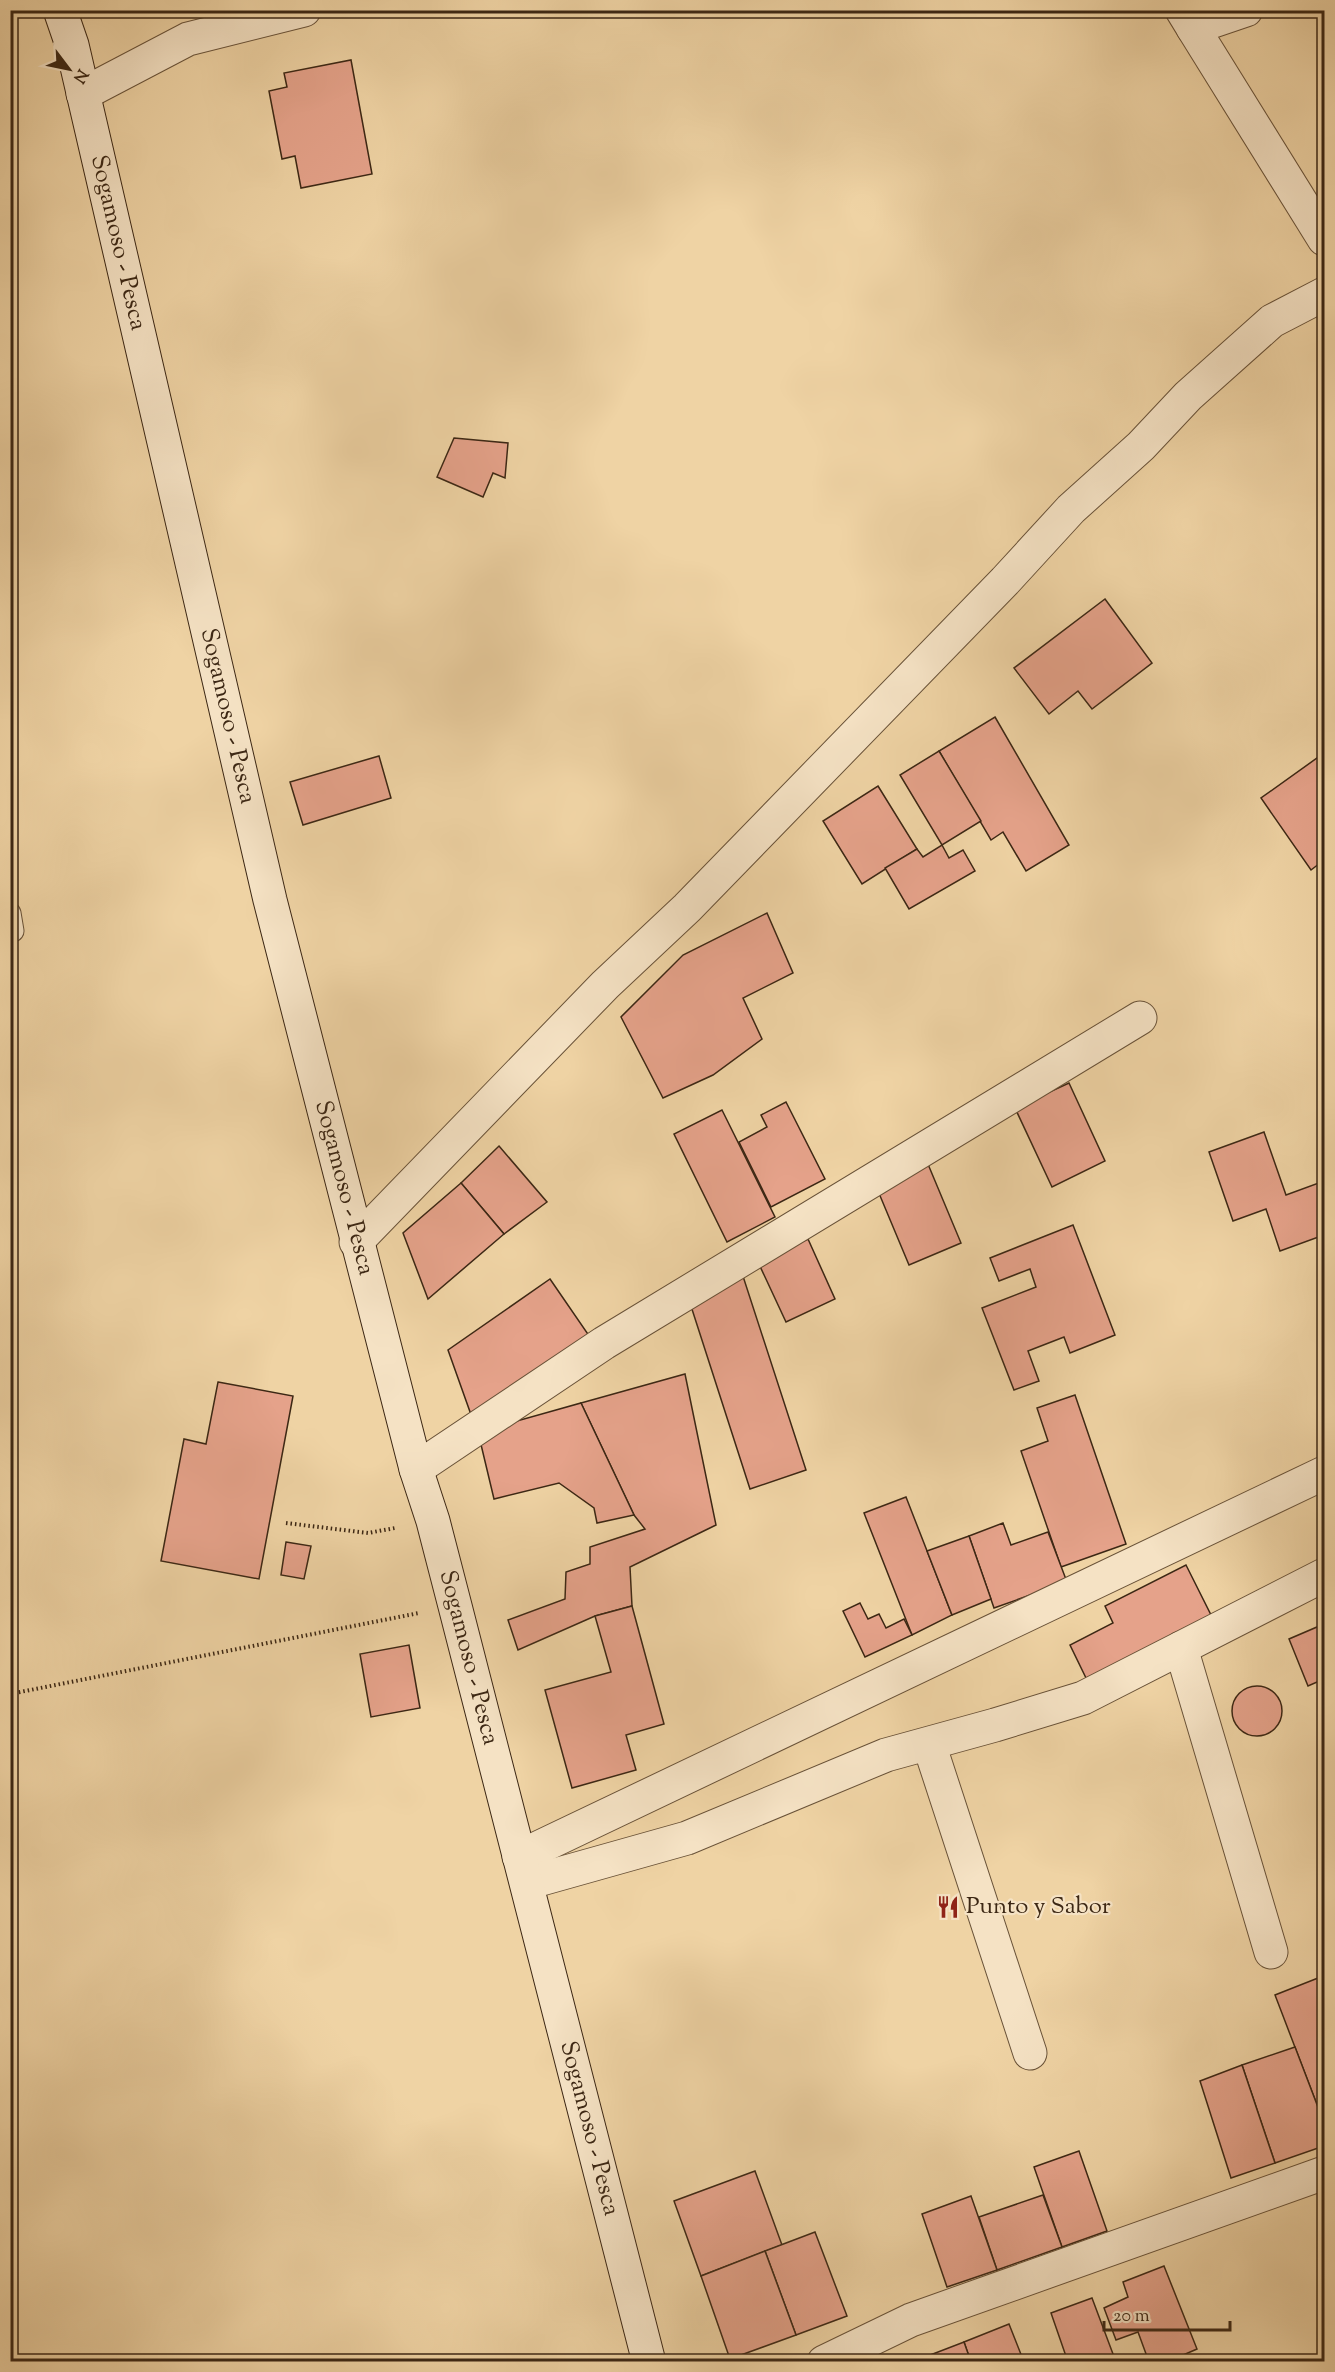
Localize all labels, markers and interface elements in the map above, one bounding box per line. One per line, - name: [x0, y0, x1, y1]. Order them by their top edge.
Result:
- north arrow: [39, 39, 99, 99]
- text: N: [66, 64, 93, 87]
- street label: Sogamoso - Pesca: [81, 152, 155, 334]
- street label: Sogamoso - Pesca: [191, 625, 264, 807]
- street label: Sogamoso - Pesca: [305, 1097, 383, 1279]
- street label: Sogamoso - Pesca: [429, 1567, 507, 1749]
- place label: Punto y Sabor: [966, 1890, 1111, 1924]
- restaurant icon: Punto y Sabor: [935, 1894, 961, 1920]
- street label: Sogamoso - Pesca: [550, 2038, 628, 2219]
- scale bar: [1104, 2294, 1230, 2332]
- text: 20 m: [1113, 2304, 1150, 2330]

